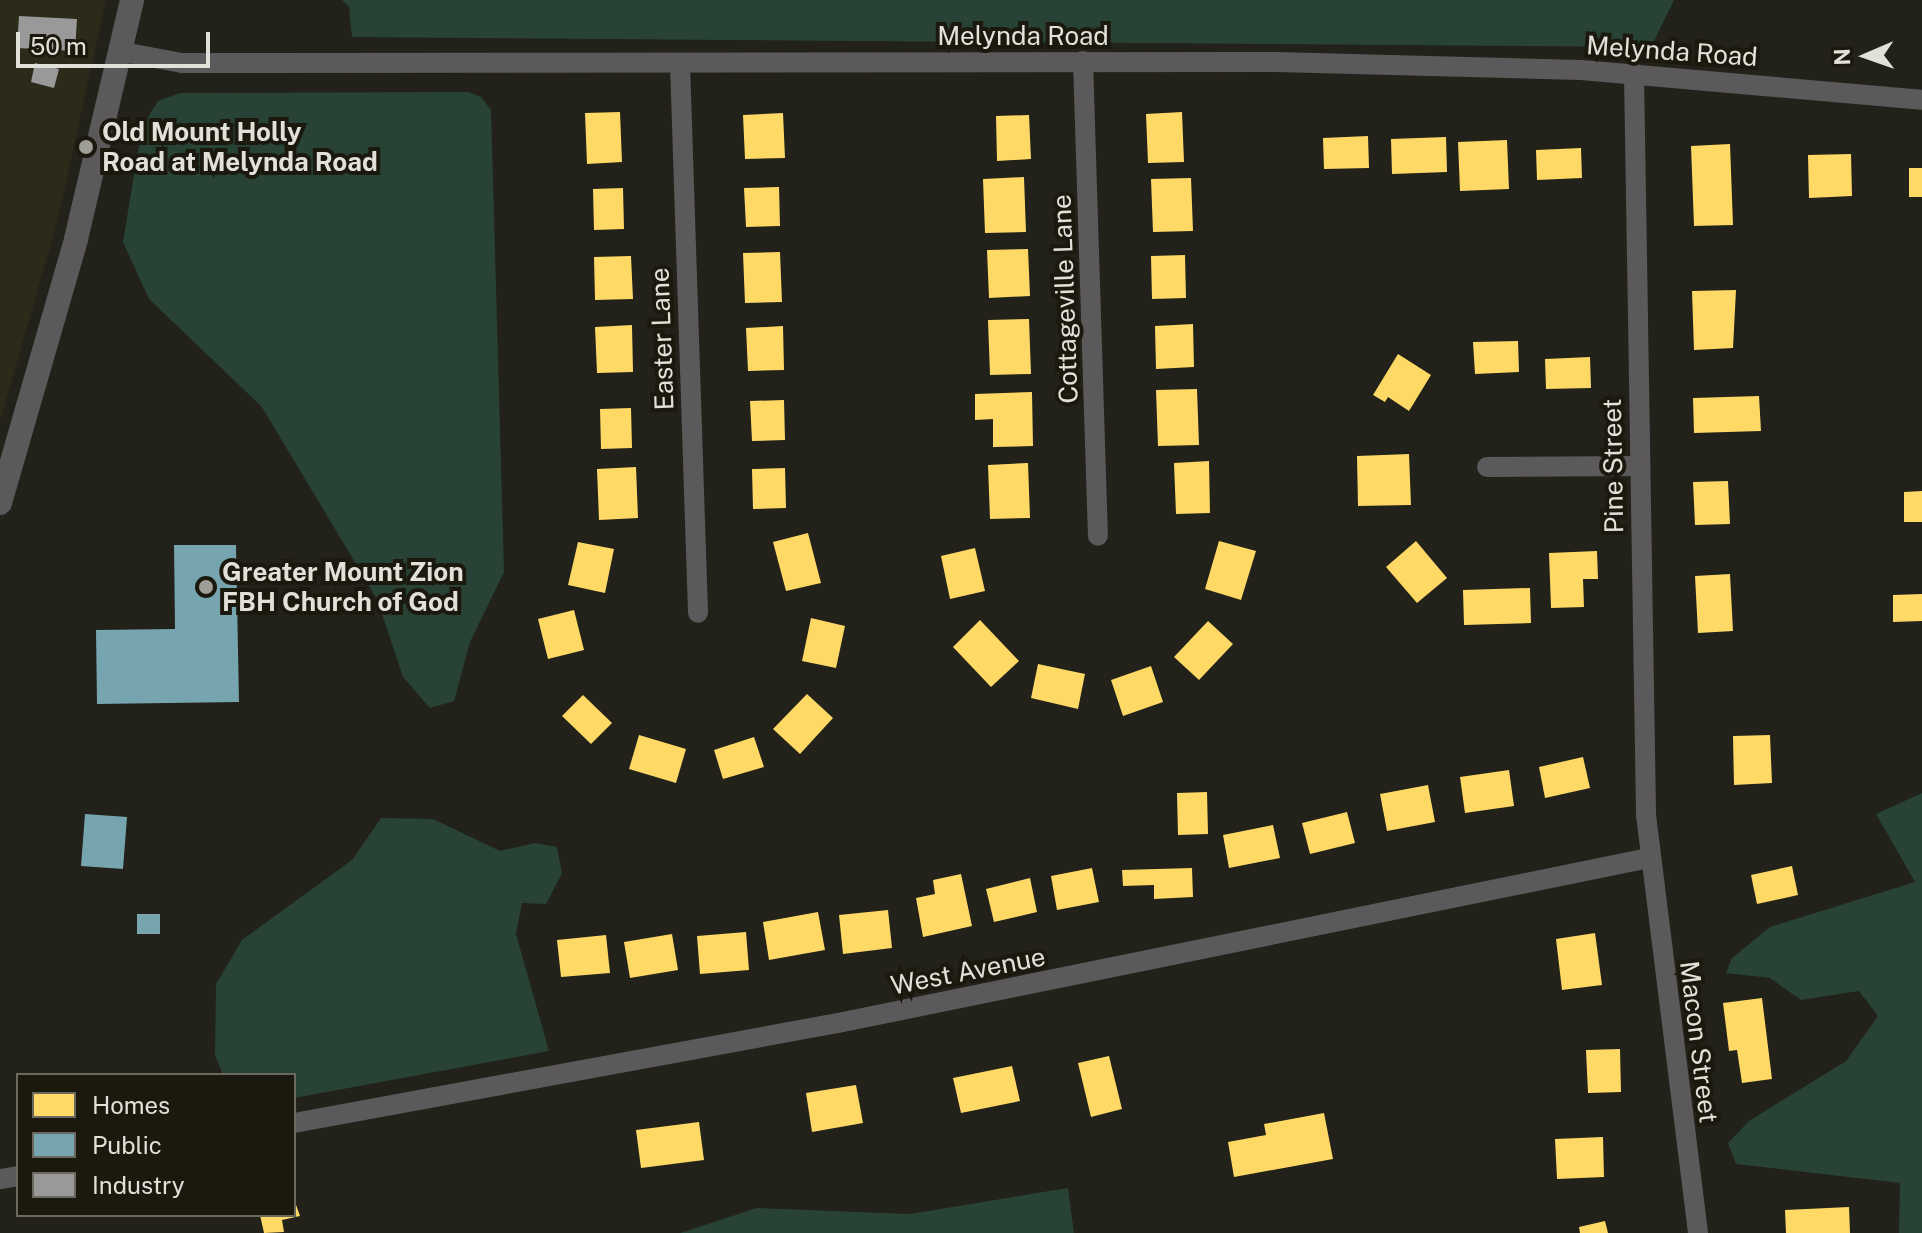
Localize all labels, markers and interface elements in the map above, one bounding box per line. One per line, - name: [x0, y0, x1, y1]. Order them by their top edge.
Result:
- scale bar: [20, 16, 214, 66]
- north arrow: [1826, 16, 1906, 96]
- street label: Melynda Road: [937, 20, 1109, 52]
- street label: Melynda Road: [1585, 29, 1759, 73]
- text: 50 m: [30, 32, 87, 60]
- text: N: [1829, 48, 1855, 66]
- place label: Old Mount Holly Road at Melynda Road: [102, 116, 378, 178]
- marker: Old Mount Holly Road at Melynda Road: [77, 138, 95, 156]
- street label: Cottageville Lane: [1046, 194, 1084, 404]
- street label: Easter Lane: [644, 267, 680, 411]
- street label: Pine Street: [1596, 398, 1630, 534]
- place label: Greater Mount Zion FBH Church of God: [222, 556, 464, 618]
- marker: Greater Mount Zion FBH Church of God: [197, 578, 215, 596]
- street label: West Avenue: [888, 941, 1048, 1001]
- street label: Macon Street: [1674, 959, 1724, 1125]
- legend: [16, 1073, 296, 1217]
- text: Homes: [92, 1091, 170, 1119]
- text: Public: [92, 1131, 162, 1159]
- text: Industry: [92, 1171, 185, 1199]

